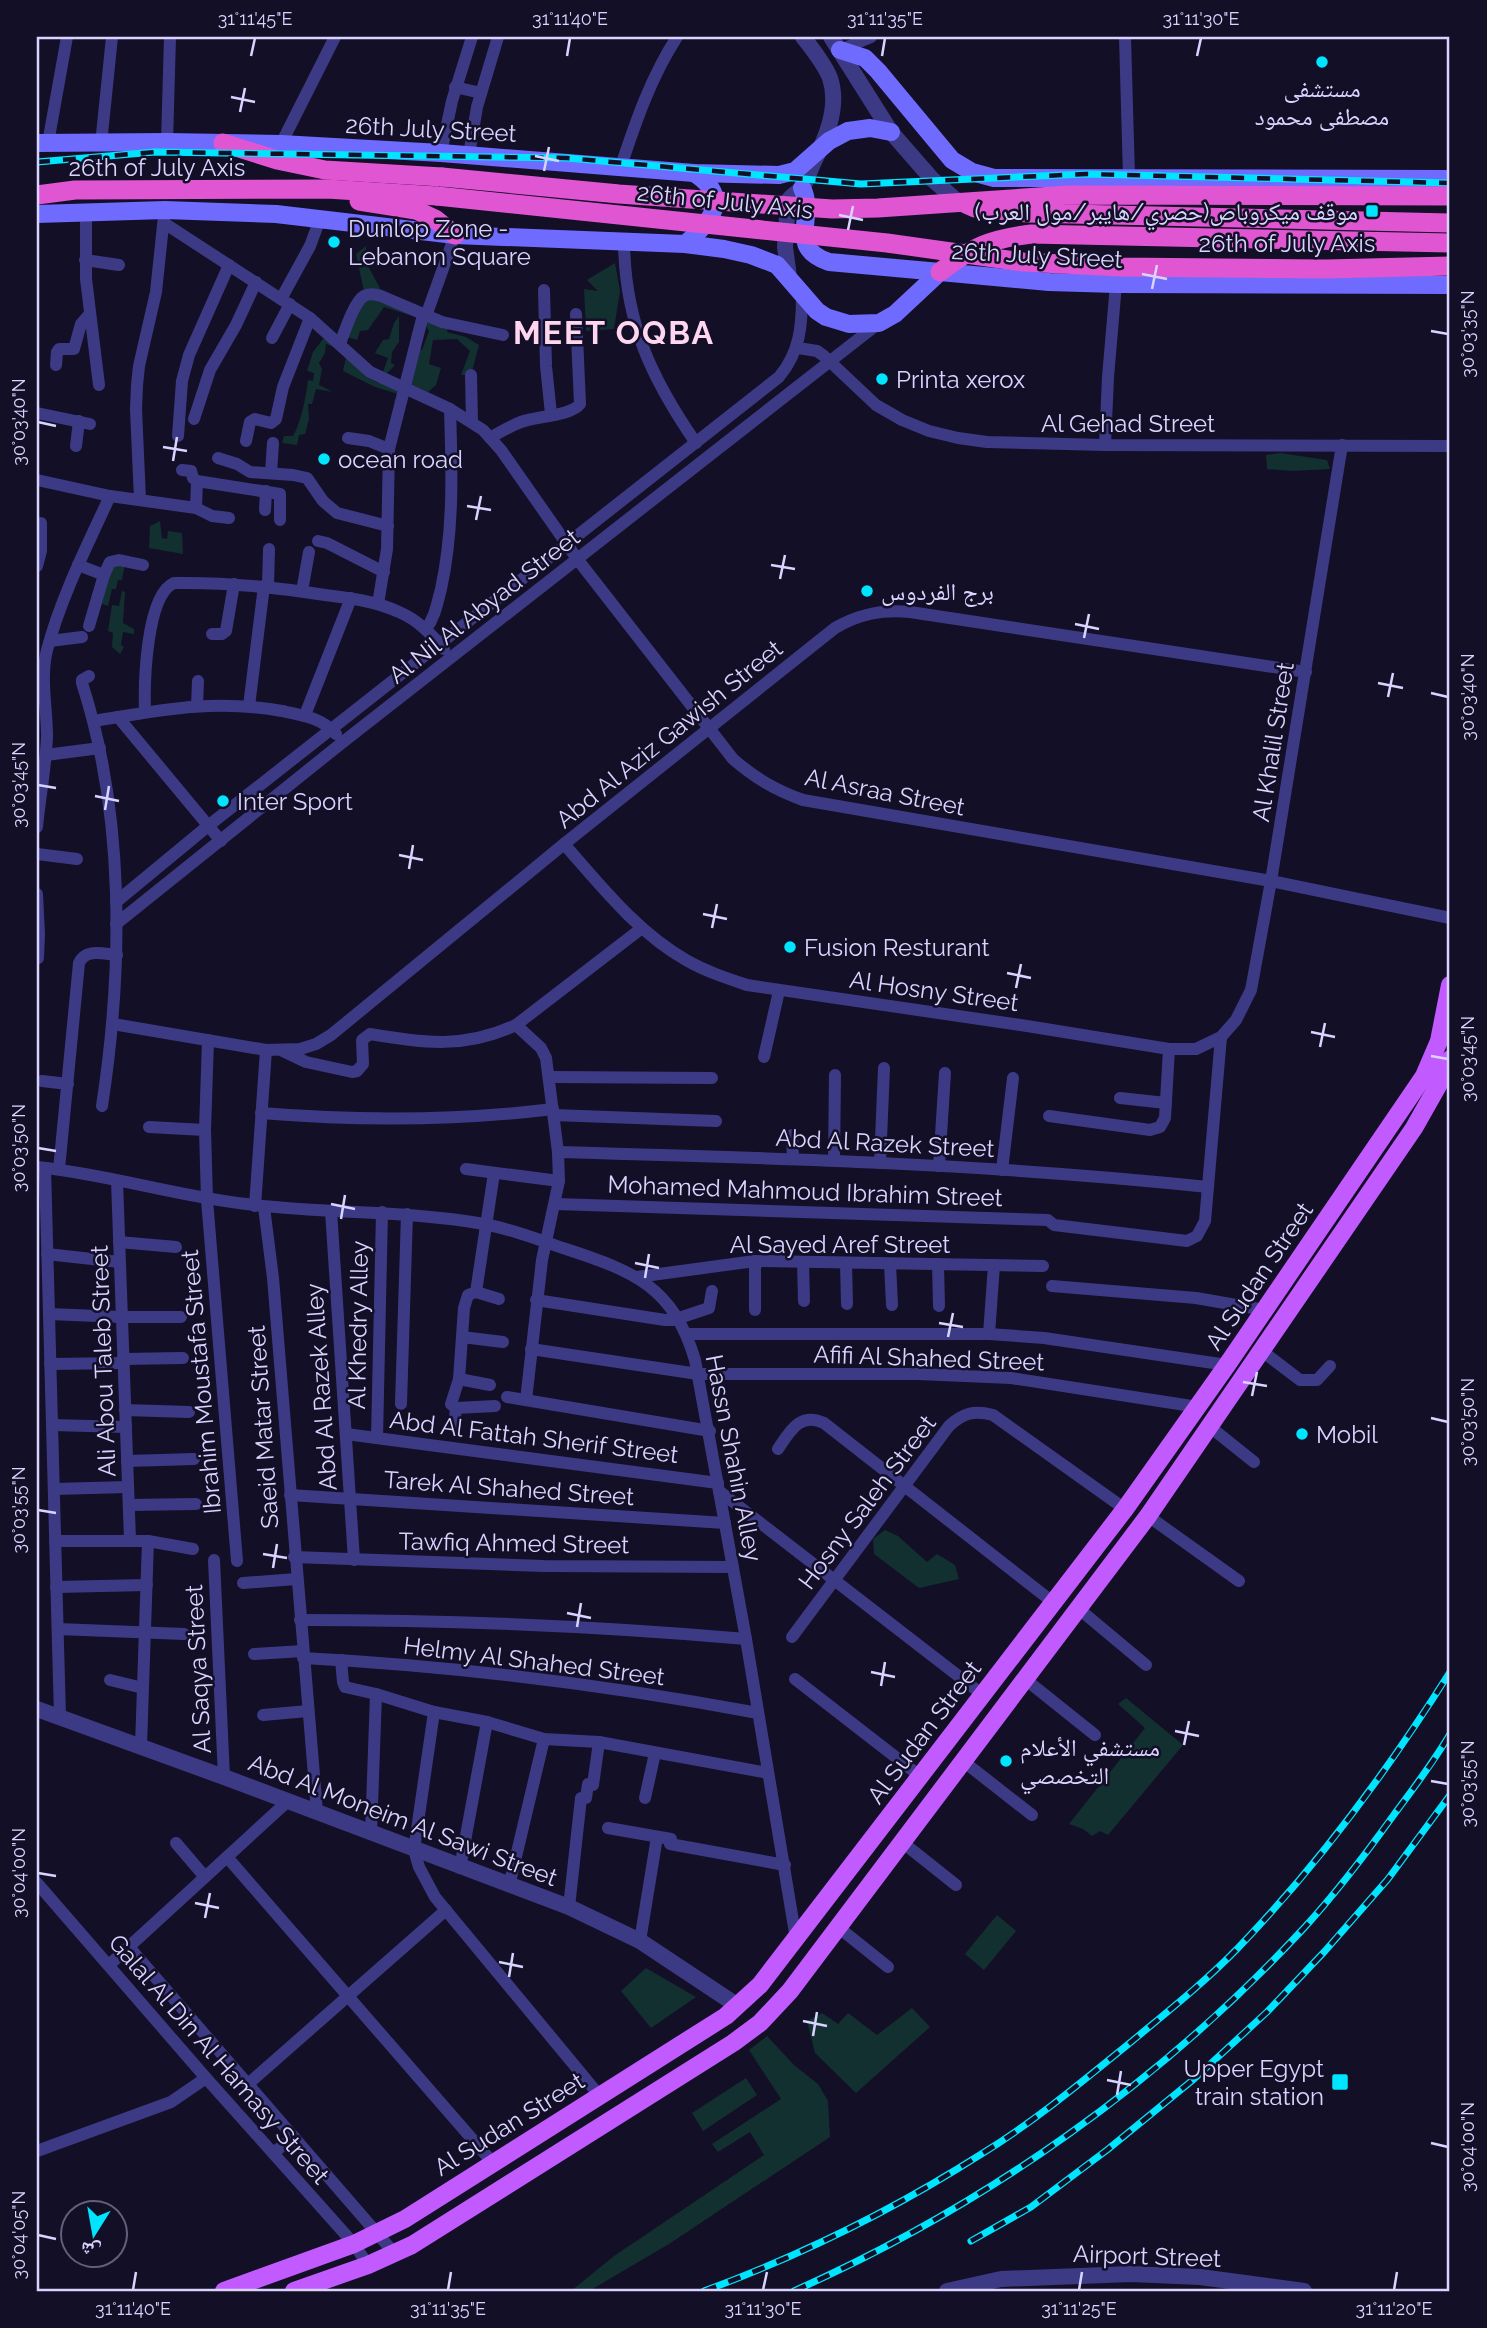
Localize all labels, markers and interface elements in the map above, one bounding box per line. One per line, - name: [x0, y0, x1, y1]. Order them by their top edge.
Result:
- text: 31°11'45"E: [218, 8, 292, 29]
- text: 31°11'40"E: [532, 8, 608, 29]
- text: 31°11'35"E: [847, 8, 923, 29]
- text: 31°11'30"E: [1163, 8, 1239, 29]
- marker: مستشفى مصطفى محمود: [1314, 54, 1330, 70]
- place label: مستشفى مصطفى محمود: [1255, 74, 1389, 131]
- street label: 26th July Street: [345, 110, 517, 148]
- street label: 26th of July Axis: [69, 153, 245, 182]
- street label: 26th of July Axis: [636, 177, 814, 225]
- place label: موقف ميكروباص(حصري/هايبر/مول العرب): [974, 197, 1358, 231]
- marker: موقف ميكروباص(حصري/هايبر/مول العرب): [1364, 203, 1380, 219]
- place label: Dunlop Zone - Lebanon Square: [348, 214, 531, 271]
- street label: 26th of July Axis: [1199, 229, 1375, 258]
- marker: Dunlop Zone - Lebanon Square: [326, 234, 342, 250]
- street label: 26th July Street: [951, 236, 1123, 274]
- text: 30°03'35"N: [1457, 290, 1478, 378]
- district label: MEET OQBA: [513, 314, 715, 351]
- place label: Printa xerox: [896, 365, 1025, 394]
- marker: Printa xerox: [874, 371, 890, 387]
- text: 30°03'40"N: [8, 378, 29, 466]
- street label: Al Gehad Street: [1041, 409, 1215, 438]
- place label: ocean road: [338, 445, 463, 474]
- marker: ocean road: [316, 451, 332, 467]
- street label: Al Nil Al Abyad Street: [383, 522, 585, 690]
- place label: برج الفردوس: [881, 577, 994, 607]
- marker: برج الفردوس: [859, 583, 875, 599]
- street label: Abd Al Aziz Gawish Street: [550, 634, 788, 834]
- text: 30°03'40"N: [1457, 653, 1478, 741]
- street label: Al Khalil Street: [1246, 660, 1300, 824]
- text: 30°03'45"N: [8, 742, 29, 828]
- street label: Al Asraa Street: [803, 762, 967, 822]
- place label: Inter Sport: [237, 787, 353, 816]
- marker: Inter Sport: [215, 793, 231, 809]
- place label: Fusion Resturant: [804, 933, 989, 962]
- marker: Fusion Resturant: [782, 939, 798, 955]
- street label: Al Hosny Street: [848, 965, 1020, 1017]
- text: 30°03'45"N: [1457, 1016, 1478, 1102]
- text: 30°03'50"N: [8, 1104, 29, 1192]
- street label: Abd Al Razek Street: [775, 1123, 995, 1163]
- street label: Mohamed Mahmoud Ibrahim Street: [607, 1170, 1003, 1212]
- street label: Al Sudan Street: [1199, 1197, 1319, 1355]
- street label: Al Sayed Aref Street: [730, 1230, 950, 1259]
- street label: Al Khedry Alley: [342, 1240, 374, 1410]
- street label: Ali Abou Taleb Street: [84, 1245, 122, 1477]
- street label: Ibrahim Moustafa Street: [175, 1249, 227, 1515]
- street label: Abd Al Razek Alley: [299, 1282, 343, 1492]
- street label: Saeid Matar Street: [241, 1324, 285, 1530]
- street label: Afifi Al Shahed Street: [813, 1339, 1045, 1377]
- street label: Hassn Shahin Alley: [700, 1352, 768, 1564]
- text: 30°03'50"N: [1457, 1378, 1478, 1466]
- street label: Abd Al Fattah Sherif Street: [388, 1405, 680, 1469]
- street label: Hosny Saleh Street: [792, 1409, 942, 1595]
- place label: Mobil: [1316, 1420, 1378, 1449]
- marker: Mobil: [1294, 1426, 1310, 1442]
- street label: Tarek Al Shahed Street: [383, 1465, 635, 1511]
- text: 30°03'55"N: [8, 1466, 29, 1554]
- street label: Tawfiq Ahmed Street: [398, 1526, 630, 1560]
- street label: Al Saqya Street: [179, 1584, 217, 1754]
- street label: Helmy Al Shahed Street: [402, 1631, 666, 1691]
- street label: Al Sudan Street: [861, 1655, 987, 1809]
- place label: مستشفي الأعلام التخصصي: [1020, 1733, 1160, 1795]
- text: 30°03'55"N: [1457, 1740, 1478, 1828]
- street label: Abd Al Moneim Al Sawi Street: [245, 1748, 561, 1892]
- marker: مستشفي الأعلام التخصصي: [998, 1753, 1014, 1769]
- text: 30°04'00"N: [8, 1828, 29, 1918]
- street label: Galal Al Din Al Hamasy Street: [103, 1928, 335, 2190]
- place label: Upper Egypt train station: [1184, 2054, 1324, 2111]
- street label: Al Sudan Street: [429, 2066, 589, 2182]
- marker: Upper Egypt train station: [1330, 2072, 1350, 2092]
- text: 30°04'00"N: [1457, 2102, 1478, 2192]
- text: 30°04'05"N: [8, 2191, 29, 2279]
- north arrow: [60, 2198, 130, 2268]
- text: ش: [79, 2237, 103, 2263]
- street label: Airport Street: [1072, 2239, 1222, 2273]
- text: 31°11'40"E: [95, 2298, 171, 2319]
- text: 31°11'35"E: [410, 2298, 486, 2319]
- text: 31°11'30"E: [725, 2298, 801, 2319]
- text: 31°11'25"E: [1041, 2298, 1117, 2319]
- text: 31°11'20"E: [1356, 2298, 1432, 2319]

